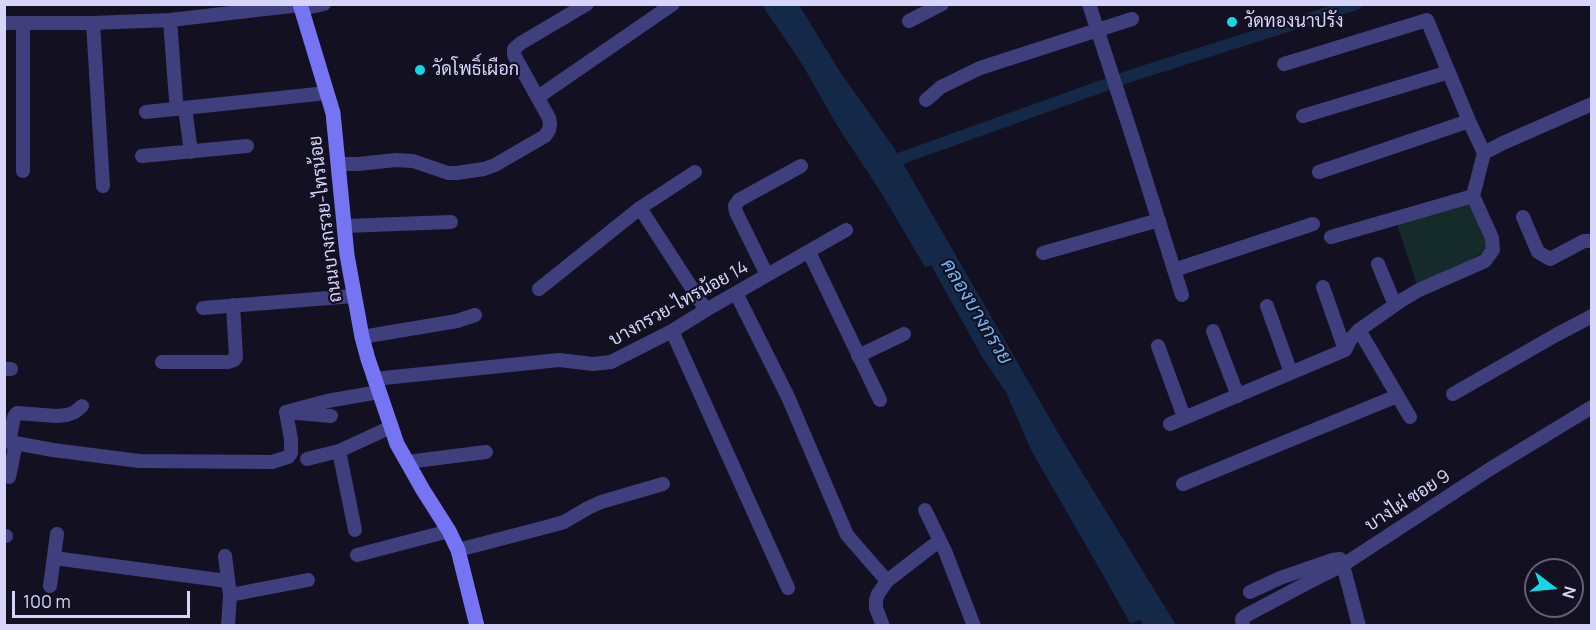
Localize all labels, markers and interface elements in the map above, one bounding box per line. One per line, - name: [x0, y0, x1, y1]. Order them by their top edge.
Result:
- place label: วัดทองนาปรัง: [1244, 11, 1343, 33]
- marker: วัดทองนาปรัง: [1225, 15, 1239, 29]
- place label: วัดโพธิ์เผือก: [432, 59, 519, 81]
- marker: วัดโพธิ์เผือก: [413, 63, 427, 77]
- street label: ถนนบางกรวย-ไทรน้อย: [305, 134, 347, 304]
- water label: คลองบางกรวย: [935, 255, 1017, 369]
- street label: บางกรวย-ไทรน้อย 14: [606, 257, 752, 351]
- street label: บางไผ่ ซอย 9: [1361, 466, 1455, 536]
- north arrow: [1524, 558, 1584, 618]
- scale bar: [15, 579, 194, 617]
- text: N: [1557, 584, 1582, 601]
- text: 100 m: [23, 589, 71, 613]

